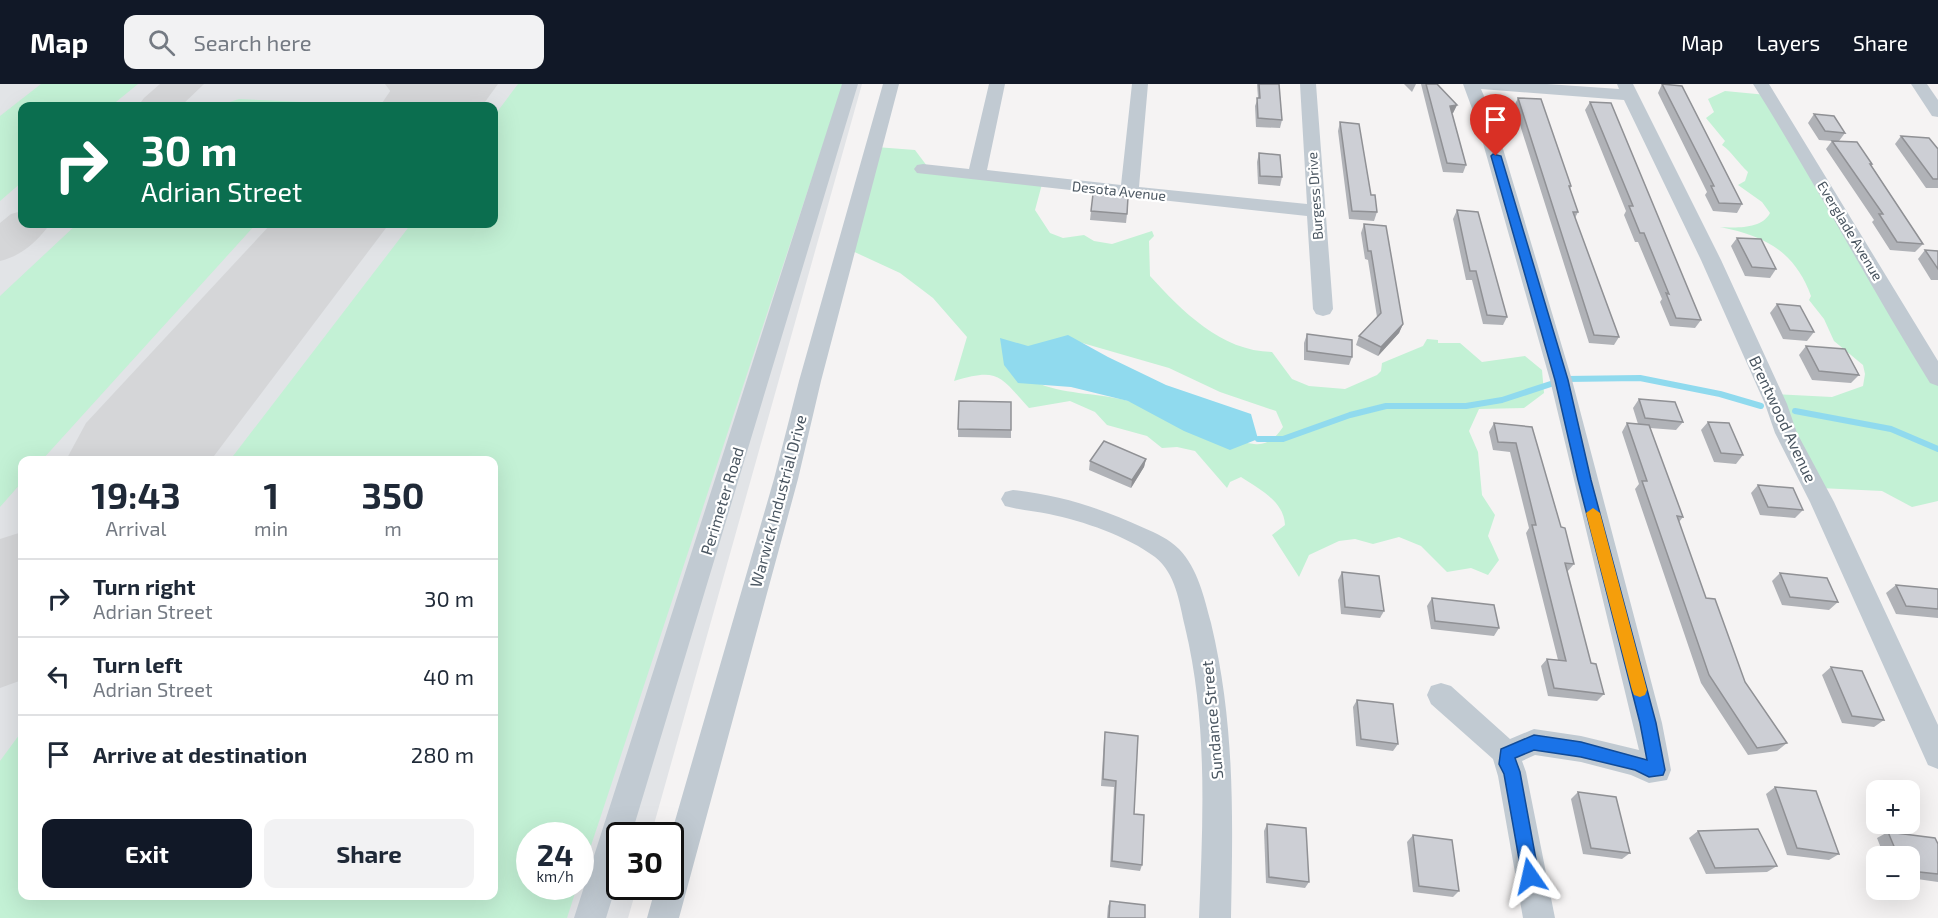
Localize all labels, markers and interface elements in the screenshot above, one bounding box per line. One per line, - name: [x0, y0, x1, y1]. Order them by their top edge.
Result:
- search box: [124, 15, 544, 69]
- text: Map: [30, 25, 88, 59]
- icon: search: [145, 26, 178, 59]
- text: Search here: [193, 29, 312, 55]
- text: Map: [1681, 30, 1723, 55]
- text: Layers: [1756, 30, 1820, 55]
- text: Share: [1853, 30, 1908, 55]
- pin: [1470, 94, 1521, 156]
- icon: arrive: [1479, 103, 1512, 136]
- text: 30 m: [141, 124, 237, 174]
- icon: right: [42, 126, 120, 204]
- street label: Burgess Drive: [1303, 152, 1326, 241]
- text: Adrian Street: [141, 175, 302, 207]
- street label: Desota Avenue: [1071, 177, 1167, 204]
- street label: Everglade Avenue: [1814, 178, 1887, 284]
- street label: Brentwood Avenue: [1746, 353, 1821, 485]
- street label: Warwick Industrial Drive: [745, 413, 810, 589]
- street label: Perimeter Road: [696, 444, 747, 557]
- text: 19:43: [91, 473, 181, 516]
- text: 1: [263, 473, 279, 516]
- text: 350: [362, 473, 425, 516]
- text: Arrival: [106, 516, 166, 540]
- text: min: [254, 516, 288, 540]
- text: m: [384, 516, 402, 540]
- text: Turn right: [93, 573, 195, 599]
- icon: right: [42, 582, 75, 615]
- text: 30 m: [424, 585, 474, 611]
- text: Adrian Street: [93, 599, 213, 623]
- text: Turn left: [93, 651, 182, 677]
- icon: left: [42, 660, 75, 693]
- street label: Sundance Street: [1197, 660, 1226, 780]
- text: 40 m: [423, 663, 474, 689]
- text: Adrian Street: [93, 677, 213, 701]
- icon: arrive: [42, 738, 75, 771]
- text: Arrive at destination: [93, 741, 307, 767]
- text: 280 m: [411, 741, 474, 767]
- map controls: [1866, 780, 1920, 900]
- button: +: [1866, 780, 1920, 834]
- button: Exit: [42, 819, 252, 888]
- button: Share: [264, 819, 474, 888]
- speed limit sign: 30: [606, 822, 684, 900]
- text: 24: [537, 836, 573, 872]
- position arrow: [1498, 844, 1562, 908]
- button: −: [1866, 846, 1920, 900]
- text: km/h: [536, 867, 574, 885]

